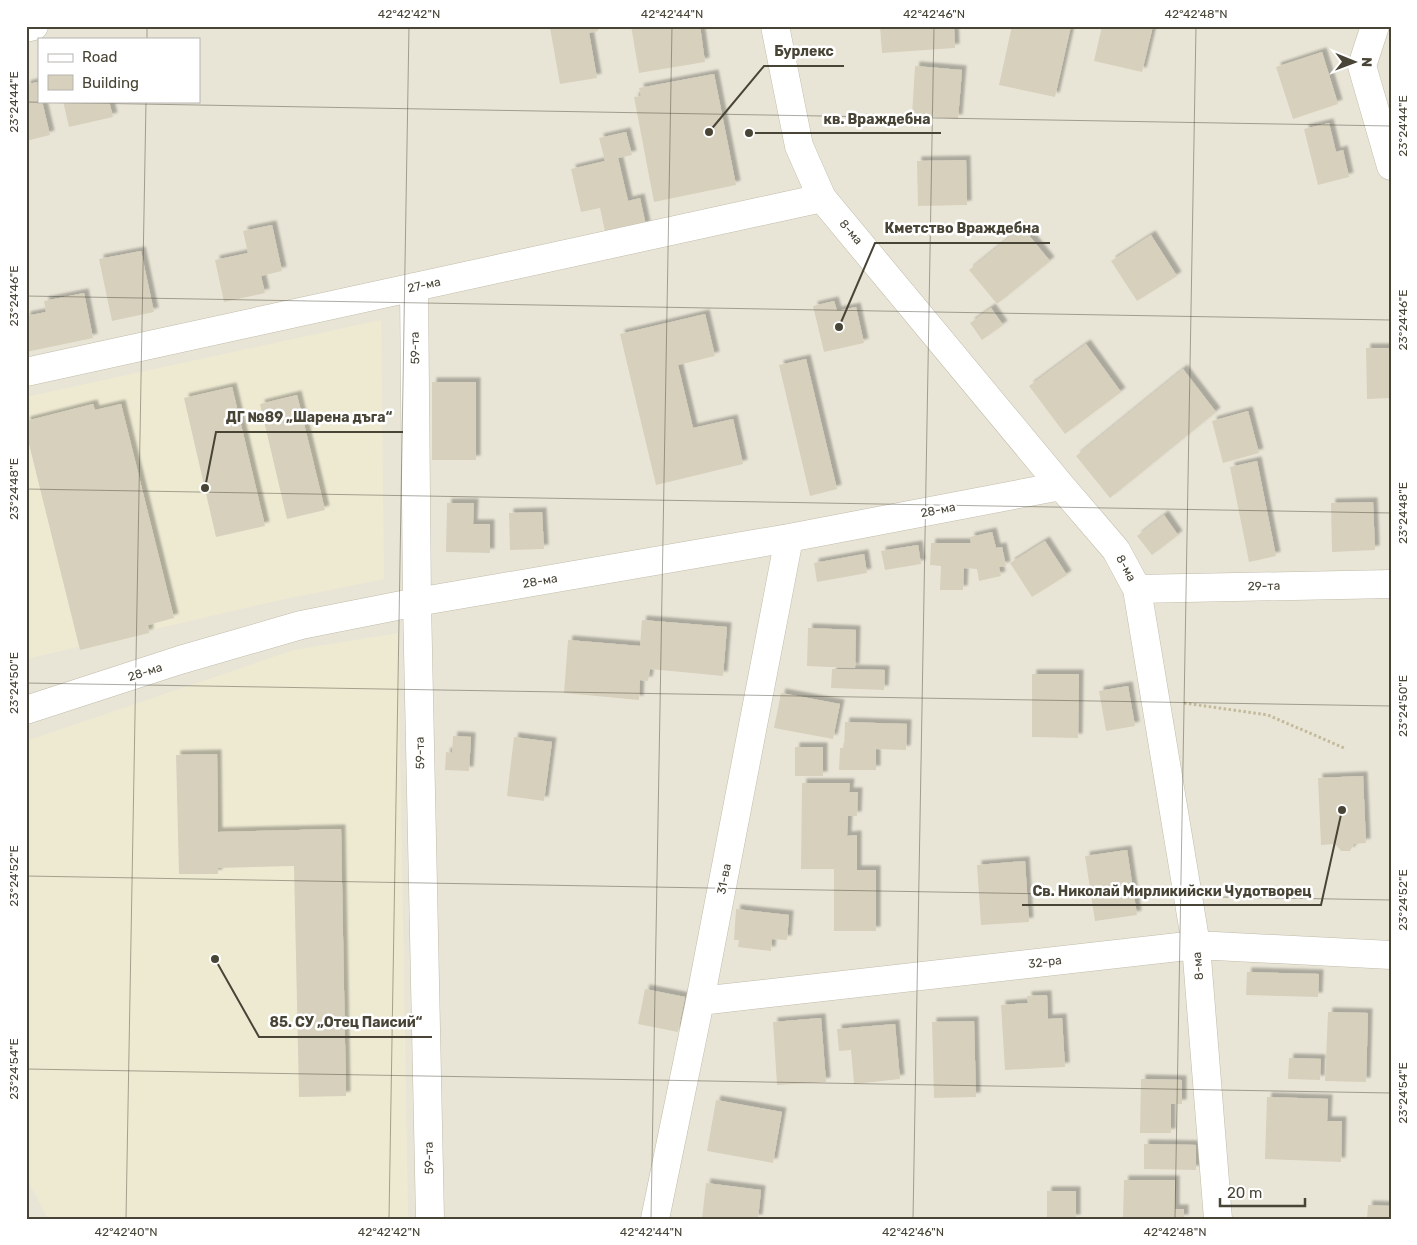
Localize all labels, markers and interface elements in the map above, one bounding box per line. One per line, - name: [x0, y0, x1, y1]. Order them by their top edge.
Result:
- text: 42°42'42"N: [378, 7, 440, 21]
- text: 42°42'44"N: [641, 7, 703, 21]
- text: 42°42'46"N: [903, 7, 965, 21]
- text: 42°42'48"N: [1164, 7, 1228, 21]
- callout: Бурлекс: [764, 37, 844, 66]
- legend: [38, 38, 200, 102]
- north arrow: [1330, 38, 1380, 88]
- text: Бурлекс: [774, 43, 834, 60]
- text: Road: [82, 48, 118, 66]
- text: N: [1358, 57, 1375, 67]
- text: 23°24'44"E: [7, 71, 21, 133]
- text: Building: [82, 74, 139, 92]
- text: 23°24'44"E: [1396, 95, 1410, 157]
- callout: кв. Враждебна: [814, 104, 941, 133]
- text: кв. Враждебна: [824, 111, 930, 128]
- callout: Кметство Враждебна: [875, 214, 1050, 243]
- street label: 8-ма: [837, 217, 865, 247]
- text: Кметство Враждебна: [885, 220, 1039, 237]
- text: 23°24'46"E: [7, 265, 21, 327]
- street label: 27-ма: [406, 275, 442, 295]
- text: 23°24'46"E: [1396, 289, 1410, 351]
- street label: 59-та: [408, 332, 422, 364]
- callout: ДГ №89 „Шарена дъга“: [216, 403, 403, 432]
- text: ДГ №89 „Шарена дъга“: [226, 409, 392, 426]
- text: 23°24'48"E: [7, 458, 21, 520]
- text: 23°24'48"E: [1396, 482, 1410, 544]
- street label: 28-ма: [919, 500, 957, 520]
- street label: 8-ма: [1113, 552, 1139, 584]
- street label: 28-ма: [521, 571, 559, 591]
- street label: 29-та: [1248, 579, 1280, 593]
- text: 23°24'50"E: [7, 652, 21, 714]
- street label: 28-ма: [126, 660, 164, 684]
- text: 23°24'50"E: [1396, 675, 1410, 737]
- street label: 59-та: [413, 737, 427, 769]
- text: 23°24'52"E: [7, 845, 21, 907]
- street label: 31-ва: [714, 862, 734, 896]
- text: 23°24'52"E: [1396, 869, 1410, 931]
- callout: Св. Николай Мирликийски Чудотворец: [1022, 876, 1321, 905]
- text: Св. Николай Мирликийски Чудотворец: [1033, 883, 1311, 900]
- street label: 8-ма: [1190, 951, 1206, 981]
- street label: 32-ра: [1027, 953, 1063, 971]
- callout: 85. СУ „Отец Паисий“: [259, 1008, 432, 1037]
- text: 85. СУ „Отец Паисий“: [270, 1014, 423, 1031]
- text: 23°24'54"E: [7, 1038, 21, 1100]
- text: 23°24'54"E: [1396, 1062, 1410, 1124]
- street label: 59-та: [422, 1142, 436, 1174]
- scale bar: [1220, 1175, 1304, 1207]
- text: 20 m: [1227, 1184, 1262, 1202]
- text: 42°42'40"N: [94, 1225, 158, 1239]
- text: 42°42'42"N: [358, 1225, 420, 1239]
- text: 42°42'44"N: [620, 1225, 682, 1239]
- text: 42°42'46"N: [882, 1225, 944, 1239]
- text: 42°42'48"N: [1143, 1225, 1207, 1239]

